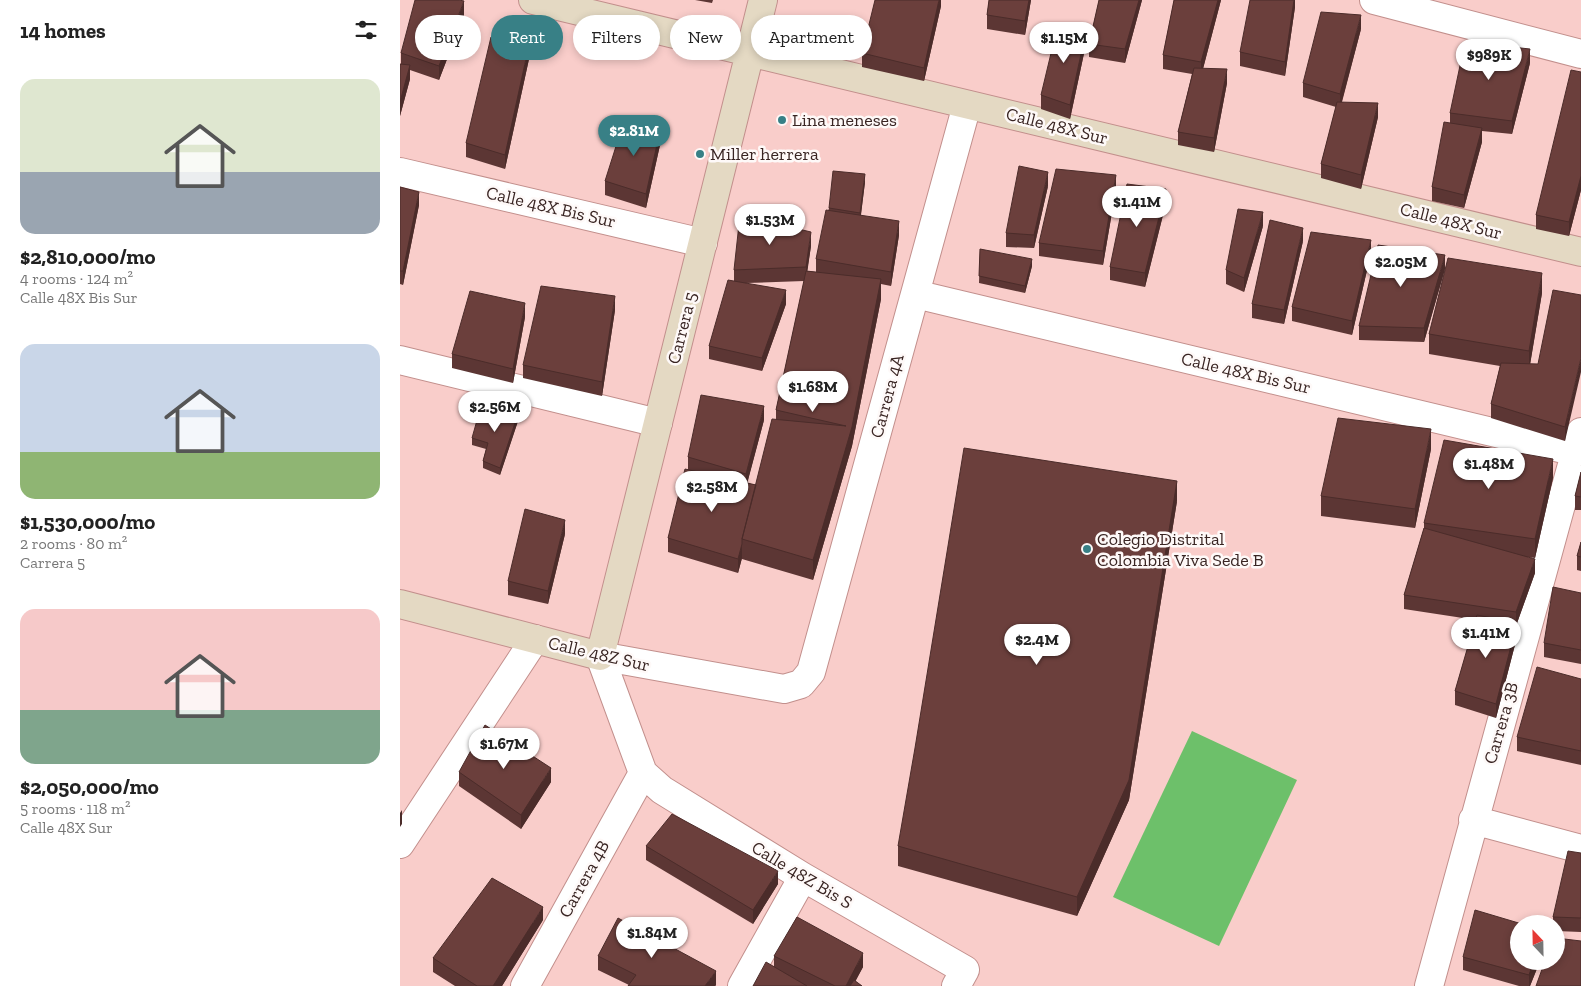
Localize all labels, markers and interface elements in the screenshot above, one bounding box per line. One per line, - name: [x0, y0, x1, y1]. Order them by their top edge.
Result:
- chip: Buy: [415, 15, 481, 60]
- chip: Rent: [491, 15, 563, 60]
- chip: Filters: [573, 15, 660, 60]
- chip: New: [670, 15, 741, 60]
- chip: Apartment: [751, 15, 872, 60]
- icon: filters: [352, 16, 380, 44]
- text: 14 homes: [20, 18, 106, 43]
- pin: $1.15M: [1023, 22, 1105, 64]
- text: $1.15M: [1040, 28, 1088, 47]
- pin: $989K: [1454, 38, 1524, 81]
- text: $989K: [1467, 45, 1511, 64]
- street label: Calle 48X Sur: [1004, 103, 1110, 149]
- place label: Lina meneses: [792, 109, 897, 131]
- icon: home: [155, 111, 245, 201]
- pin: $2.81M: [593, 114, 675, 157]
- marker: Lina meneses: [776, 114, 788, 126]
- text: $2.81M: [609, 121, 659, 140]
- place label: Miller herrera: [710, 143, 819, 165]
- marker: Miller herrera: [694, 148, 706, 160]
- street label: Calle 48X Bis Sur: [484, 181, 618, 233]
- pin: $1.41M: [1096, 186, 1178, 228]
- text: $1.41M: [1113, 192, 1161, 211]
- street label: Calle 48X Sur: [1398, 198, 1504, 244]
- pin: $1.53M: [729, 204, 811, 246]
- text: $1.53M: [745, 210, 795, 229]
- text: $2,810,000/mo: [20, 244, 156, 269]
- pin: $2.05M: [1360, 246, 1442, 288]
- text: $2.05M: [1375, 252, 1427, 271]
- text: 4 rooms · 124 m²: [20, 269, 133, 288]
- text: Calle 48X Bis Sur: [20, 288, 138, 307]
- street label: Carrera 5: [662, 290, 702, 366]
- street label: Calle 48X Bis Sur: [1179, 347, 1313, 399]
- street label: Carrera 4A: [865, 351, 909, 440]
- pin: $1.68M: [772, 370, 854, 413]
- icon: home: [155, 376, 245, 466]
- text: $1.68M: [788, 377, 838, 396]
- pin: $2.56M: [454, 390, 536, 433]
- text: $2.56M: [469, 397, 521, 416]
- pin: $1.48M: [1448, 448, 1530, 490]
- text: $1.48M: [1464, 454, 1514, 473]
- pin: $2.58M: [671, 470, 753, 513]
- text: $2.58M: [686, 477, 738, 496]
- text: $1,530,000/mo: [20, 509, 155, 534]
- place label: Colegio Distrital Colombia Viva Sede B: [1097, 528, 1264, 571]
- text: 2 rooms · 80 m²: [20, 534, 127, 553]
- marker: Colegio Distrital Colombia Viva Sede B: [1081, 543, 1093, 555]
- text: Carrera 5: [20, 553, 85, 572]
- pin: $1.41M: [1445, 616, 1527, 659]
- text: $1.41M: [1462, 623, 1510, 642]
- pin: $2.4M: [1002, 624, 1072, 666]
- text: $2.4M: [1015, 630, 1059, 649]
- street label: Calle 48Z Sur: [546, 632, 652, 676]
- icon: home: [155, 641, 245, 731]
- street label: Carrera 3B: [1479, 680, 1523, 766]
- pin: $1.67M: [463, 728, 545, 770]
- text: $1.67M: [480, 734, 528, 753]
- text: $2,050,000/mo: [20, 774, 159, 799]
- text: 5 rooms · 118 m²: [20, 799, 130, 818]
- text: Calle 48X Sur: [20, 818, 113, 837]
- street label: Carrera 4B: [554, 836, 614, 921]
- street label: Calle 48Z Bis S: [748, 836, 856, 914]
- north arrow: [1510, 915, 1565, 970]
- map controls: [1510, 915, 1565, 970]
- pin: $1.84M: [611, 916, 693, 959]
- text: $1.84M: [627, 923, 677, 942]

